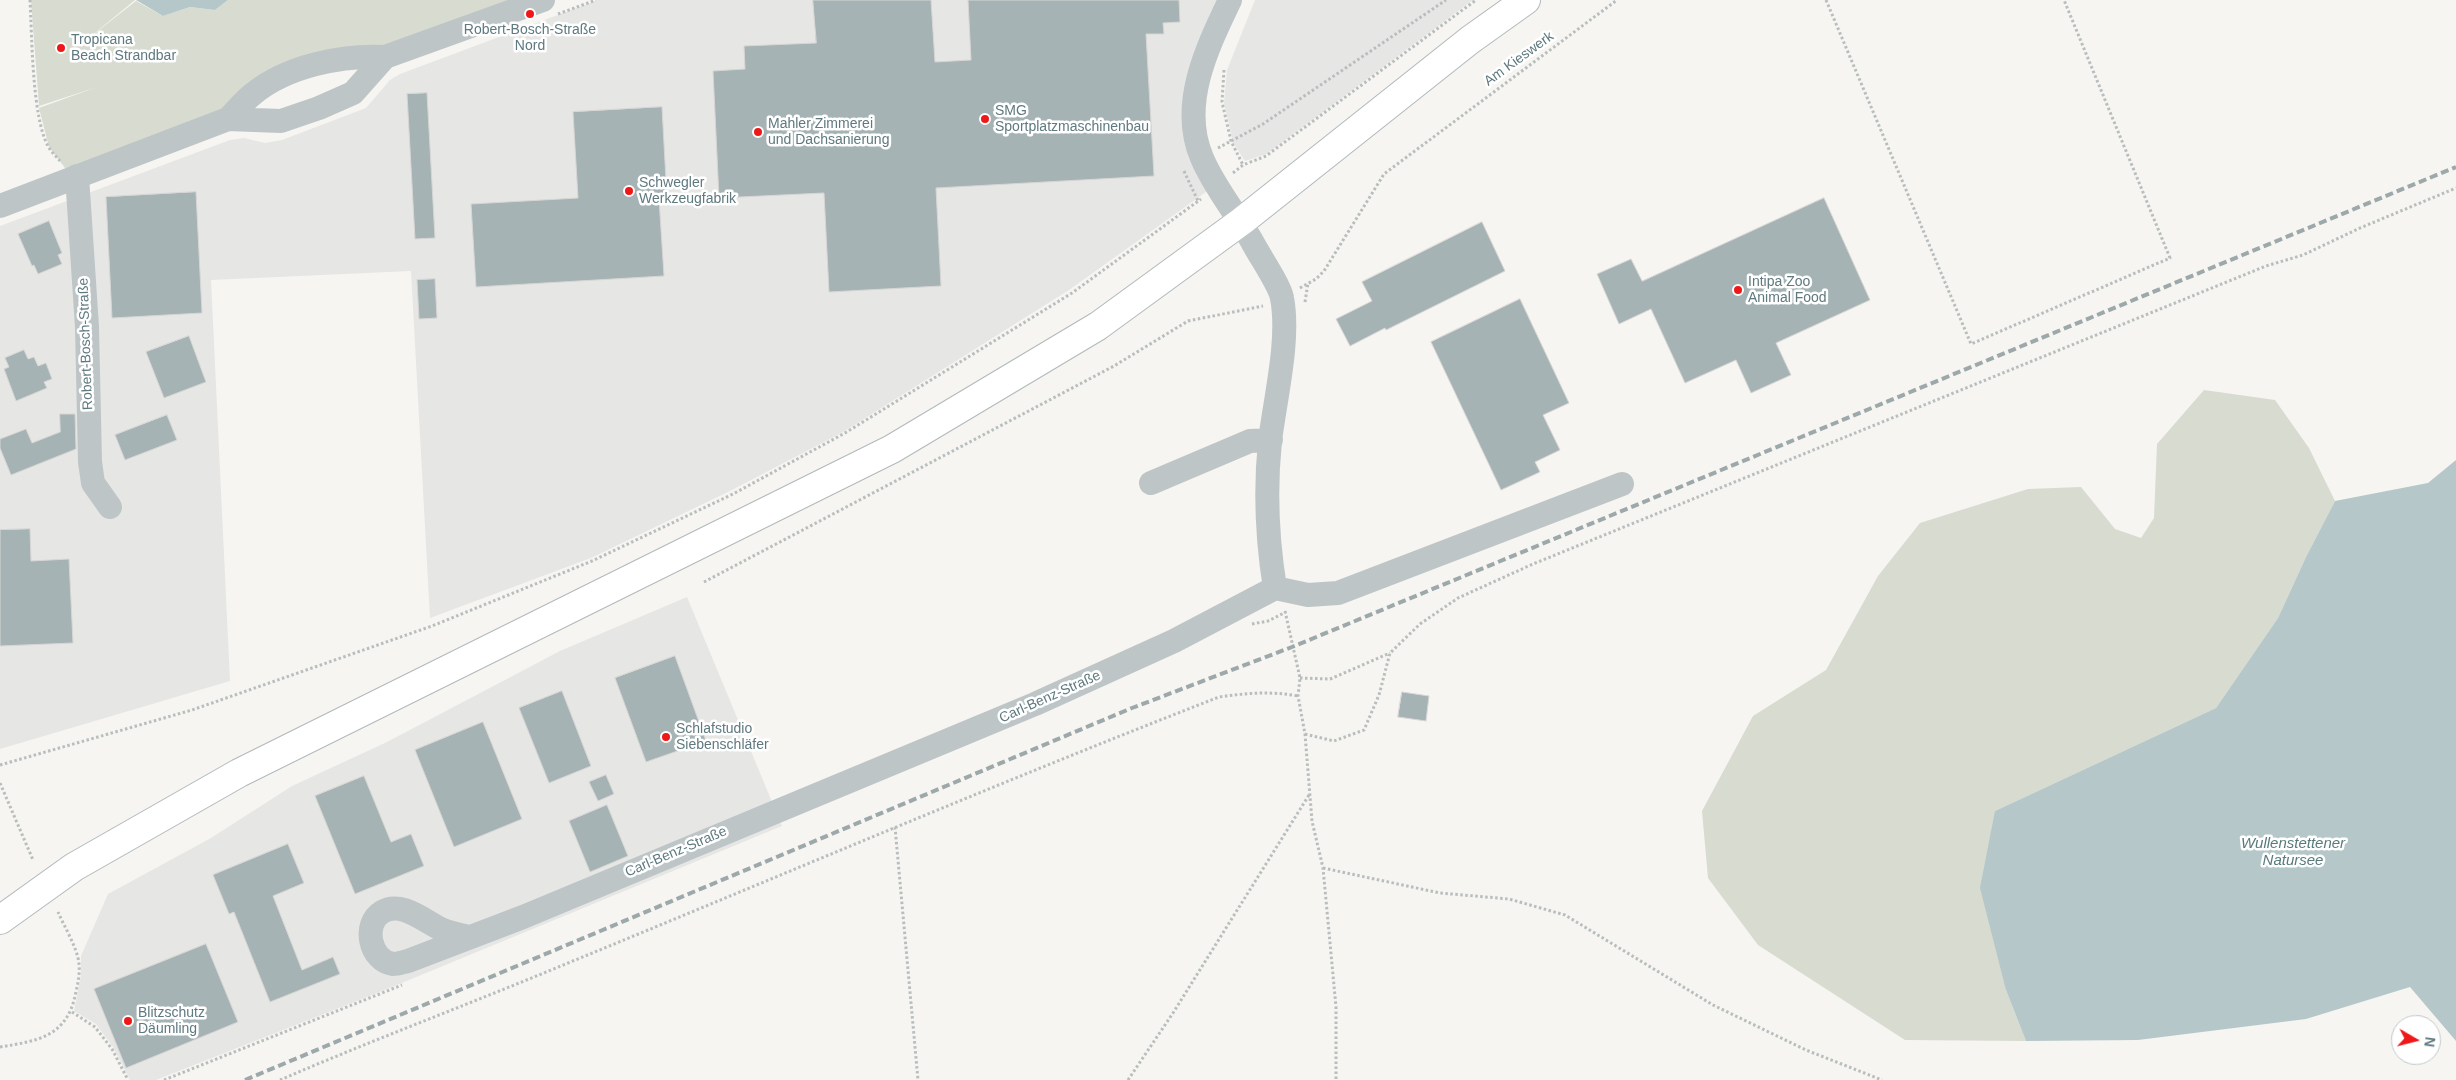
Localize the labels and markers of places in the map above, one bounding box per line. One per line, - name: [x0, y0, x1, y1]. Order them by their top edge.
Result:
- marker: Robert-Bosch-Straße Nord: [524, 8, 536, 20]
- place label: Robert-Bosch-Straße Nord: [464, 22, 596, 54]
- place label: Tropicana Beach Strandbar: [71, 32, 176, 64]
- marker: Tropicana Beach Strandbar: [55, 42, 67, 54]
- place label: SMG Sportplatzmaschinenbau: [995, 103, 1149, 136]
- marker: SMG Sportplatzmaschinenbau: [979, 113, 991, 125]
- place label: Mahler Zimmerei und Dachsanierung: [768, 116, 889, 148]
- marker: Mahler Zimmerei und Dachsanierung: [752, 126, 764, 138]
- place label: Schwegler Werkzeugfabrik: [639, 175, 736, 208]
- marker: Schwegler Werkzeugfabrik: [623, 185, 635, 197]
- place label: Intipa Zoo Animal Food: [1748, 274, 1827, 306]
- marker: Intipa Zoo Animal Food: [1732, 284, 1744, 296]
- place label: Schlafstudio Siebenschläfer: [676, 721, 769, 754]
- marker: Schlafstudio Siebenschläfer: [660, 731, 672, 743]
- place label: Blitzschutz Däumling: [138, 1005, 205, 1038]
- marker: Blitzschutz Däumling: [122, 1015, 134, 1027]

